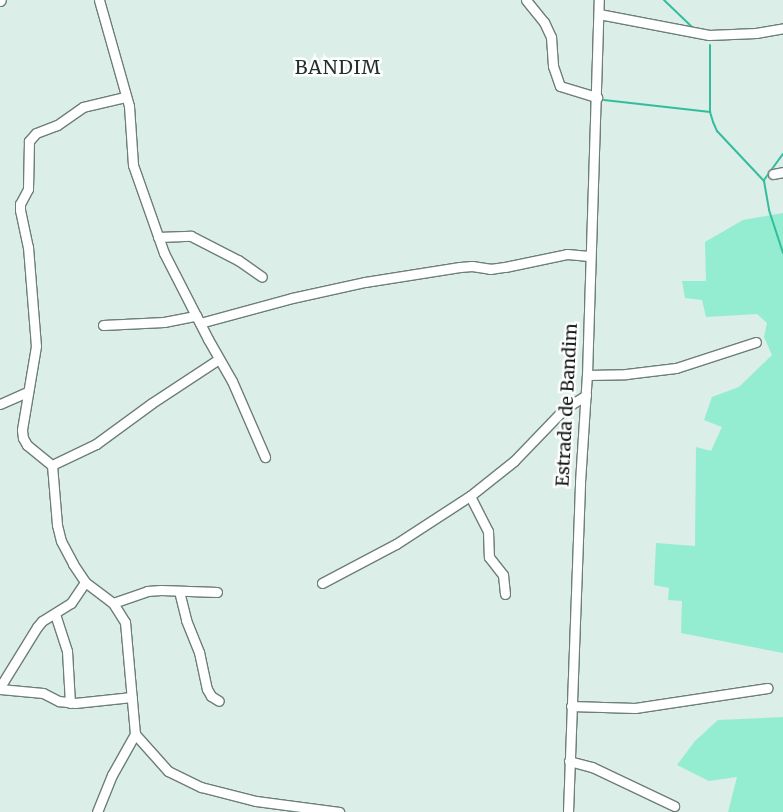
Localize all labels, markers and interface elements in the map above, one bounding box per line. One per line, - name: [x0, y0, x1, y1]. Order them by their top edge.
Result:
- district label: BANDIM: [294, 57, 382, 79]
- street label: Estrada de Bandim: [552, 323, 582, 487]

